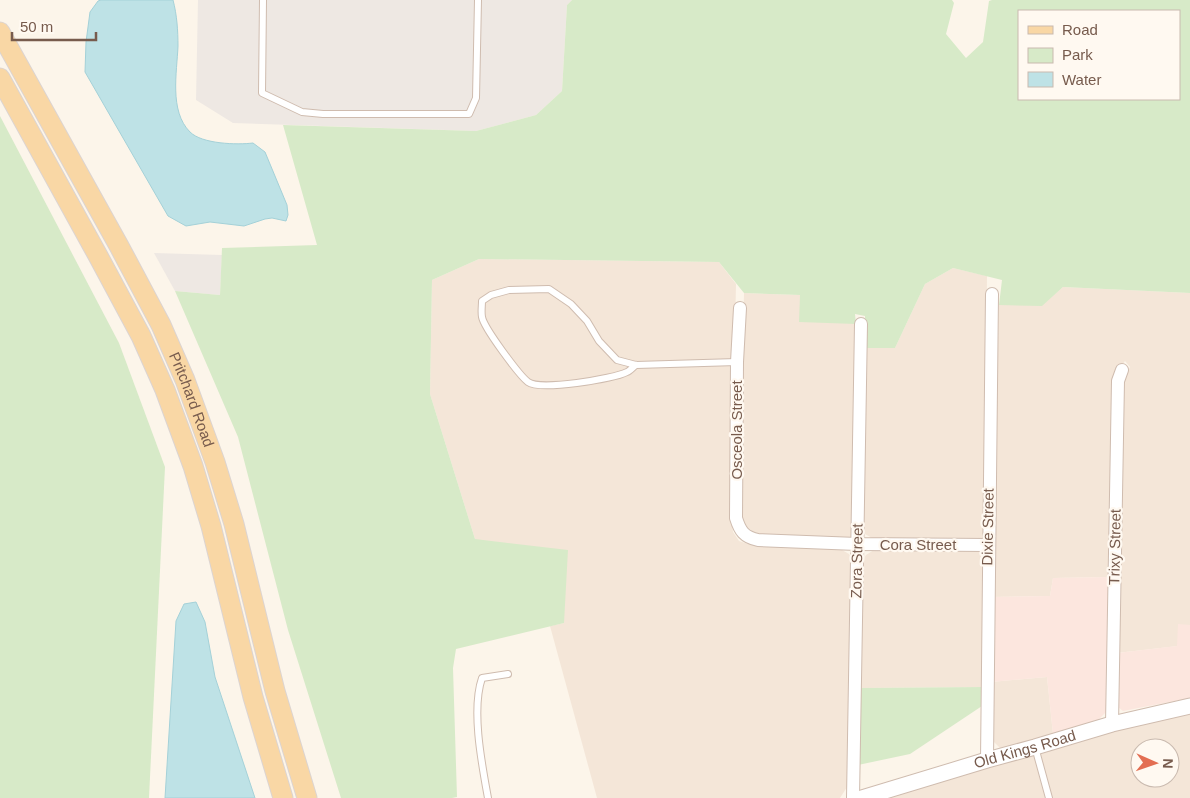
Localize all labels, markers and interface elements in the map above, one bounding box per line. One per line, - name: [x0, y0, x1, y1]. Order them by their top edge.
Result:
- scale bar: [12, 10, 96, 42]
- legend: [1018, 10, 1180, 100]
- text: 50 m: [20, 18, 53, 35]
- text: Road: [1062, 21, 1098, 38]
- text: Park: [1062, 46, 1093, 63]
- text: Water: [1062, 71, 1101, 88]
- street label: Pritchard Road: [166, 349, 218, 449]
- street label: Osceola Street: [728, 380, 745, 480]
- street label: Dixie Street: [978, 487, 997, 566]
- street label: Trixy Street: [1105, 508, 1124, 585]
- street label: Zora Street: [847, 523, 866, 599]
- street label: Cora Street: [880, 536, 957, 553]
- street label: Old Kings Road: [972, 726, 1078, 771]
- north arrow: [1130, 738, 1180, 788]
- text: N: [1160, 758, 1176, 769]

